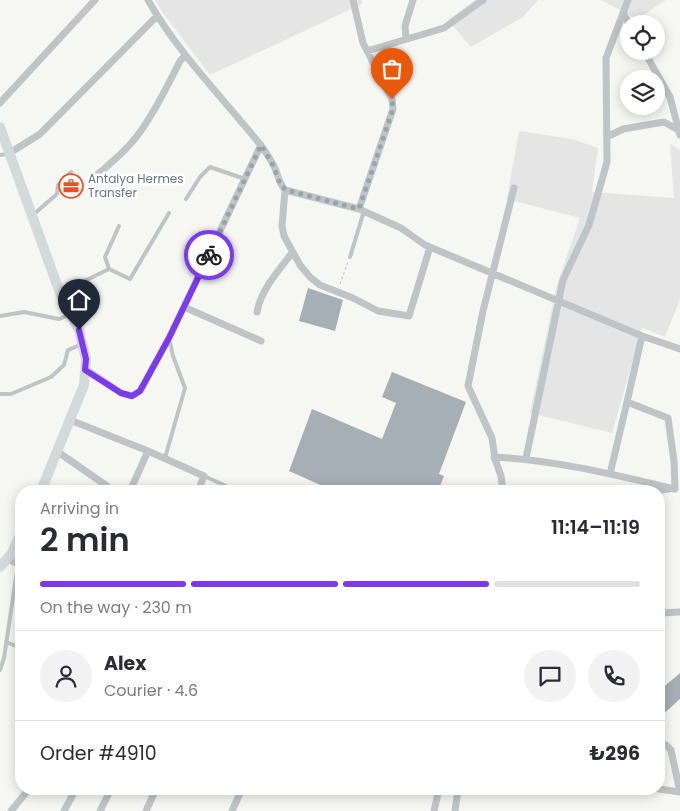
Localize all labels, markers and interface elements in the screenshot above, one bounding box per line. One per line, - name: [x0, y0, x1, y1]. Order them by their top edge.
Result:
- map controls: [620, 15, 665, 115]
- button: locate: [620, 15, 665, 60]
- pin: [371, 48, 413, 99]
- icon: bag: [378, 55, 406, 83]
- button: layers: [620, 70, 665, 115]
- place label: Antalya Hermes Transfer: [88, 170, 184, 201]
- office icon: Antalya Hermes Transfer: [58, 173, 84, 199]
- courier: [184, 230, 234, 280]
- icon: bike: [195, 241, 223, 269]
- pin: [58, 279, 100, 330]
- icon: home: [65, 286, 93, 314]
- text: Arriving in: [40, 497, 119, 520]
- text: 11:14–11:19: [551, 514, 640, 541]
- text: 2 min: [40, 517, 130, 562]
- text: On the way · 230 m: [40, 596, 192, 619]
- button: person: [40, 650, 92, 702]
- text: Alex: [104, 650, 146, 677]
- button: chat: [524, 650, 576, 702]
- button: phone: [588, 650, 640, 702]
- text: Courier · 4.6: [104, 679, 198, 702]
- text: Order #4910: [40, 740, 157, 767]
- text: ₺296: [590, 740, 640, 767]

